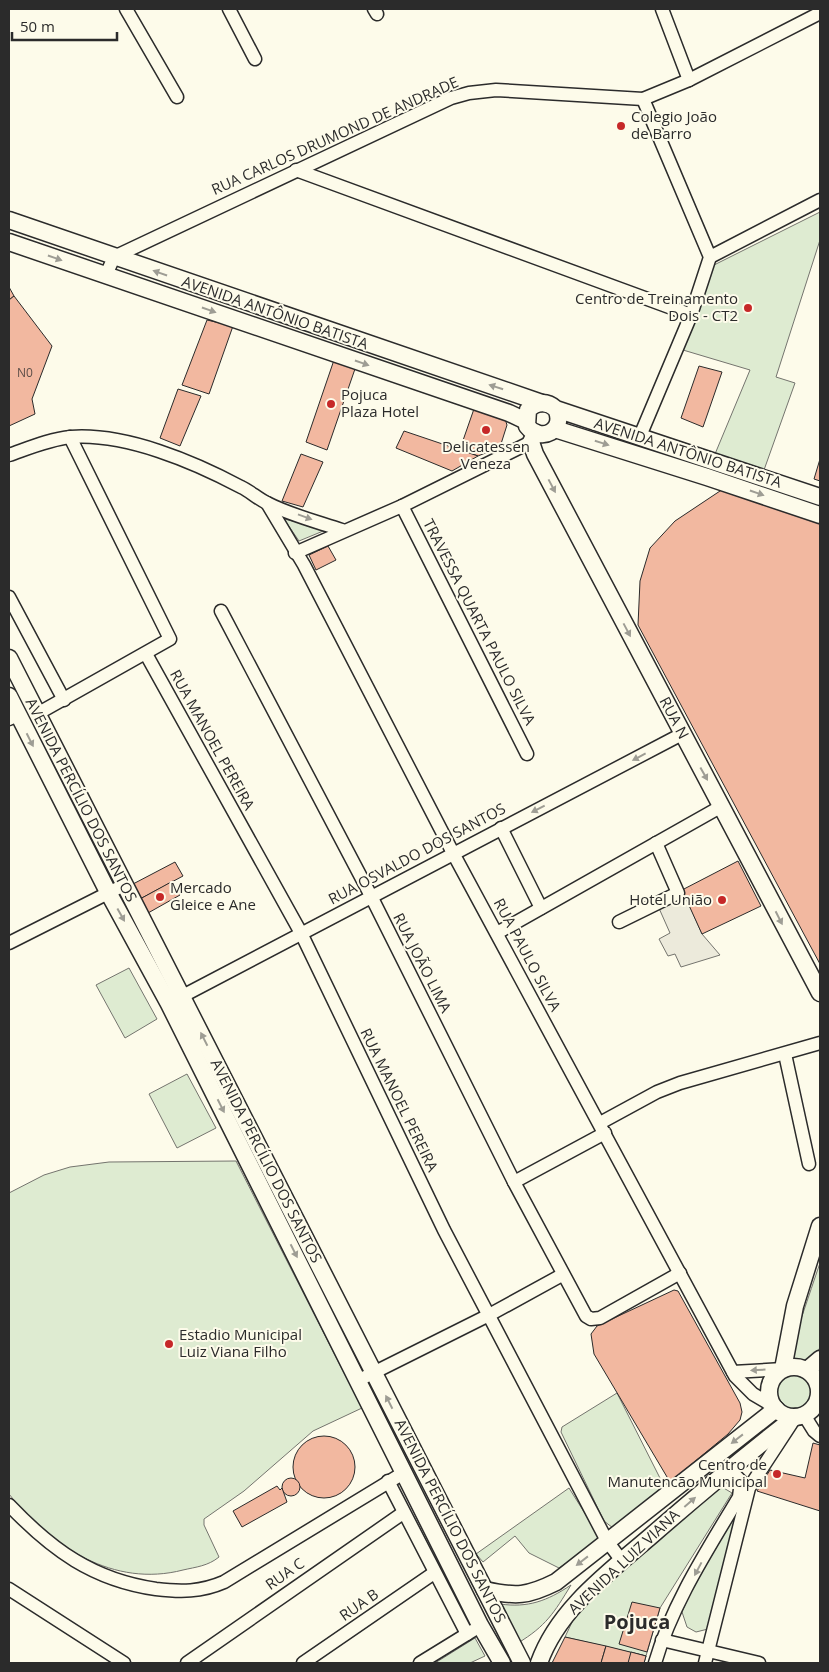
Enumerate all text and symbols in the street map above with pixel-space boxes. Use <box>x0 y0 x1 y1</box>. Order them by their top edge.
scale bar <box>12 10 118 42</box>
text: 50 m <box>20 16 55 36</box>
street label: RUA CARLOS DRUMOND DE ANDRADE <box>208 71 461 199</box>
place label: Colegio João de Barro <box>631 106 717 143</box>
marker: Colegio João de Barro <box>615 120 627 132</box>
one-way arrow <box>48 254 63 262</box>
one-way arrow <box>152 268 167 276</box>
street label: AVENIDA ANTÔNIO BATISTA <box>179 271 372 354</box>
place label: Centro de Treinamento Dois - CT2 <box>575 288 738 325</box>
marker: Centro de Treinamento Dois - CT2 <box>742 302 754 314</box>
one-way arrow <box>201 307 216 315</box>
one-way arrow <box>355 360 370 367</box>
house number: N0 <box>17 364 33 381</box>
one-way arrow <box>488 383 503 391</box>
place label: Pojuca Plaza Hotel <box>341 384 419 421</box>
marker: Pojuca Plaza Hotel <box>325 398 337 410</box>
street label: AVENIDA ANTÔNIO BATISTA <box>592 412 785 492</box>
marker: Delicatessen Veneza <box>480 424 492 436</box>
place label: Delicatessen Veneza <box>442 436 530 473</box>
one-way arrow <box>595 440 610 448</box>
one-way arrow <box>548 479 556 494</box>
one-way arrow <box>749 490 764 497</box>
one-way arrow <box>297 514 312 521</box>
street label: TRAVESSA QUARTA PAULO SILVA <box>419 515 541 728</box>
one-way arrow <box>623 623 631 637</box>
street label: RUA MANOEL PEREIRA <box>166 666 260 814</box>
street label: RUA N <box>656 693 694 742</box>
street label: AVENIDA PERCÍLIO DOS SANTOS <box>22 694 142 905</box>
one-way arrow <box>26 733 34 747</box>
one-way arrow <box>632 753 646 761</box>
one-way arrow <box>700 766 708 781</box>
street label: RUA OSVALDO DOS SANTOS <box>324 798 509 908</box>
one-way arrow <box>531 805 545 813</box>
place label: Mercado Gleice e Ane <box>170 877 256 914</box>
place label: Hotel União <box>629 889 712 909</box>
marker: Mercado Gleice e Ane <box>154 891 166 903</box>
marker: Hotel União <box>716 894 728 906</box>
street label: RUA PAULO SILVA <box>490 895 566 1015</box>
one-way arrow <box>116 909 125 922</box>
street label: RUA JOÃO LIMA <box>389 909 457 1016</box>
one-way arrow <box>775 911 783 925</box>
street label: RUA MANOEL PEREIRA <box>356 1024 444 1175</box>
one-way arrow <box>200 1031 208 1046</box>
street label: AVENIDA PERCÍLIO DOS SANTOS <box>207 1055 327 1266</box>
one-way arrow <box>217 1099 225 1113</box>
one-way arrow <box>290 1244 298 1258</box>
place label: Estadio Municipal Luiz Viana Filho <box>179 1324 302 1361</box>
marker: Estadio Municipal Luiz Viana Filho <box>163 1338 175 1350</box>
one-way arrow <box>749 1367 765 1375</box>
one-way arrow <box>385 1395 393 1409</box>
street label: AVENIDA PERCÍLIO DOS SANTOS <box>391 1415 511 1626</box>
one-way arrow <box>731 1433 744 1444</box>
place label: Centro de Manutencão Municipal <box>607 1454 767 1491</box>
marker: Centro de Manutencão Municipal <box>771 1468 783 1480</box>
one-way arrow <box>684 1496 697 1507</box>
street label: AVENIDA LUIZ VIANA <box>563 1504 684 1618</box>
street label: RUA C <box>261 1553 308 1594</box>
one-way arrow <box>576 1556 589 1567</box>
one-way arrow <box>694 1562 702 1576</box>
street label: RUA B <box>335 1584 382 1625</box>
district label: Pojuca <box>604 1608 670 1635</box>

